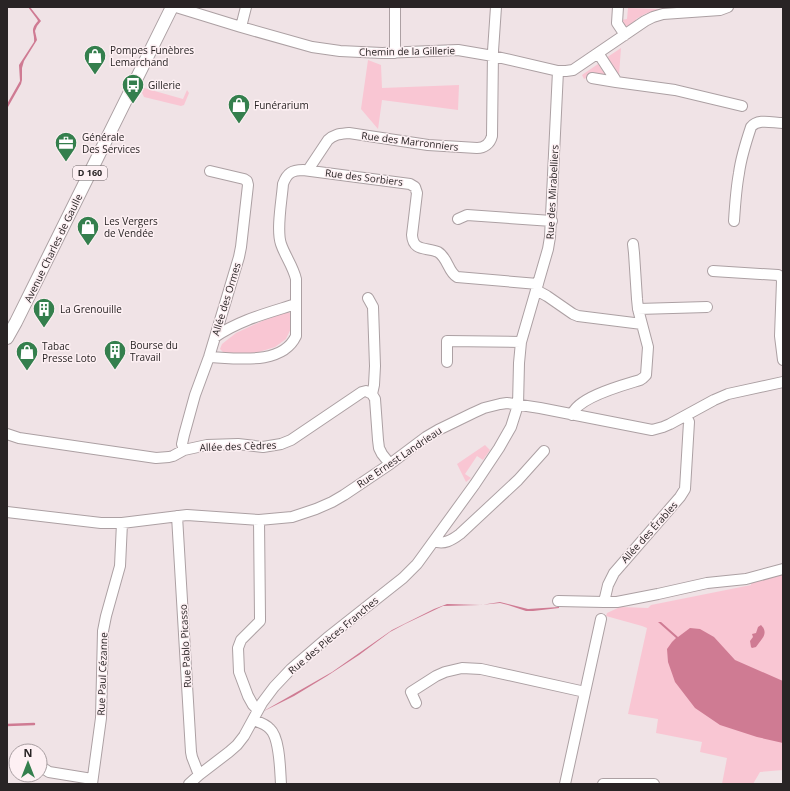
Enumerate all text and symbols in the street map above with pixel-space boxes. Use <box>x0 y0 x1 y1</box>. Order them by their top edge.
shop icon: Pompes Funèbres Lemarchand <box>82 43 108 76</box>
place label: Pompes Funèbres Lemarchand <box>110 43 194 69</box>
street label: Chemin de la Gillerie <box>359 43 456 59</box>
bus stop icon: Gillerie <box>120 72 146 105</box>
place label: Gillerie <box>148 78 181 92</box>
shop icon: Funérarium <box>226 92 252 125</box>
place label: Funérarium <box>254 98 309 112</box>
street label: Rue des Marronniers <box>361 128 460 154</box>
office icon: Générale Des Services <box>53 130 79 163</box>
place label: Générale Des Services <box>82 130 140 156</box>
street label: Rue des Mirabelliers <box>543 144 561 240</box>
street label: Rue des Sorbiers <box>324 165 404 189</box>
road number: D 160 <box>73 166 107 180</box>
street label: Avenue Charles de Gaulle <box>21 191 86 305</box>
shop icon: Les Vergers de Vendée <box>75 214 101 247</box>
place label: Les Vergers de Vendée <box>104 214 158 240</box>
street label: Allée des Ormes <box>208 260 244 337</box>
building icon: La Grenouille <box>31 296 57 329</box>
place label: La Grenouille <box>60 302 122 316</box>
building icon: Bourse du Travail <box>102 338 128 371</box>
place label: Bourse du Travail <box>130 338 178 364</box>
shop icon: Tabac Presse Loto <box>14 339 40 372</box>
place label: Tabac Presse Loto <box>42 339 96 365</box>
street label: Rue Ernest Landrieau <box>354 423 444 491</box>
street label: Allée des Cèdres <box>199 438 277 454</box>
street label: Allée des Érables <box>618 498 681 566</box>
street label: Rue des Pièces Franches <box>285 593 381 677</box>
street label: Rue Pablo Picasso <box>176 604 194 688</box>
street label: Rue Paul Cézanne <box>94 632 110 716</box>
north arrow <box>8 743 48 783</box>
text: N <box>24 745 32 760</box>

